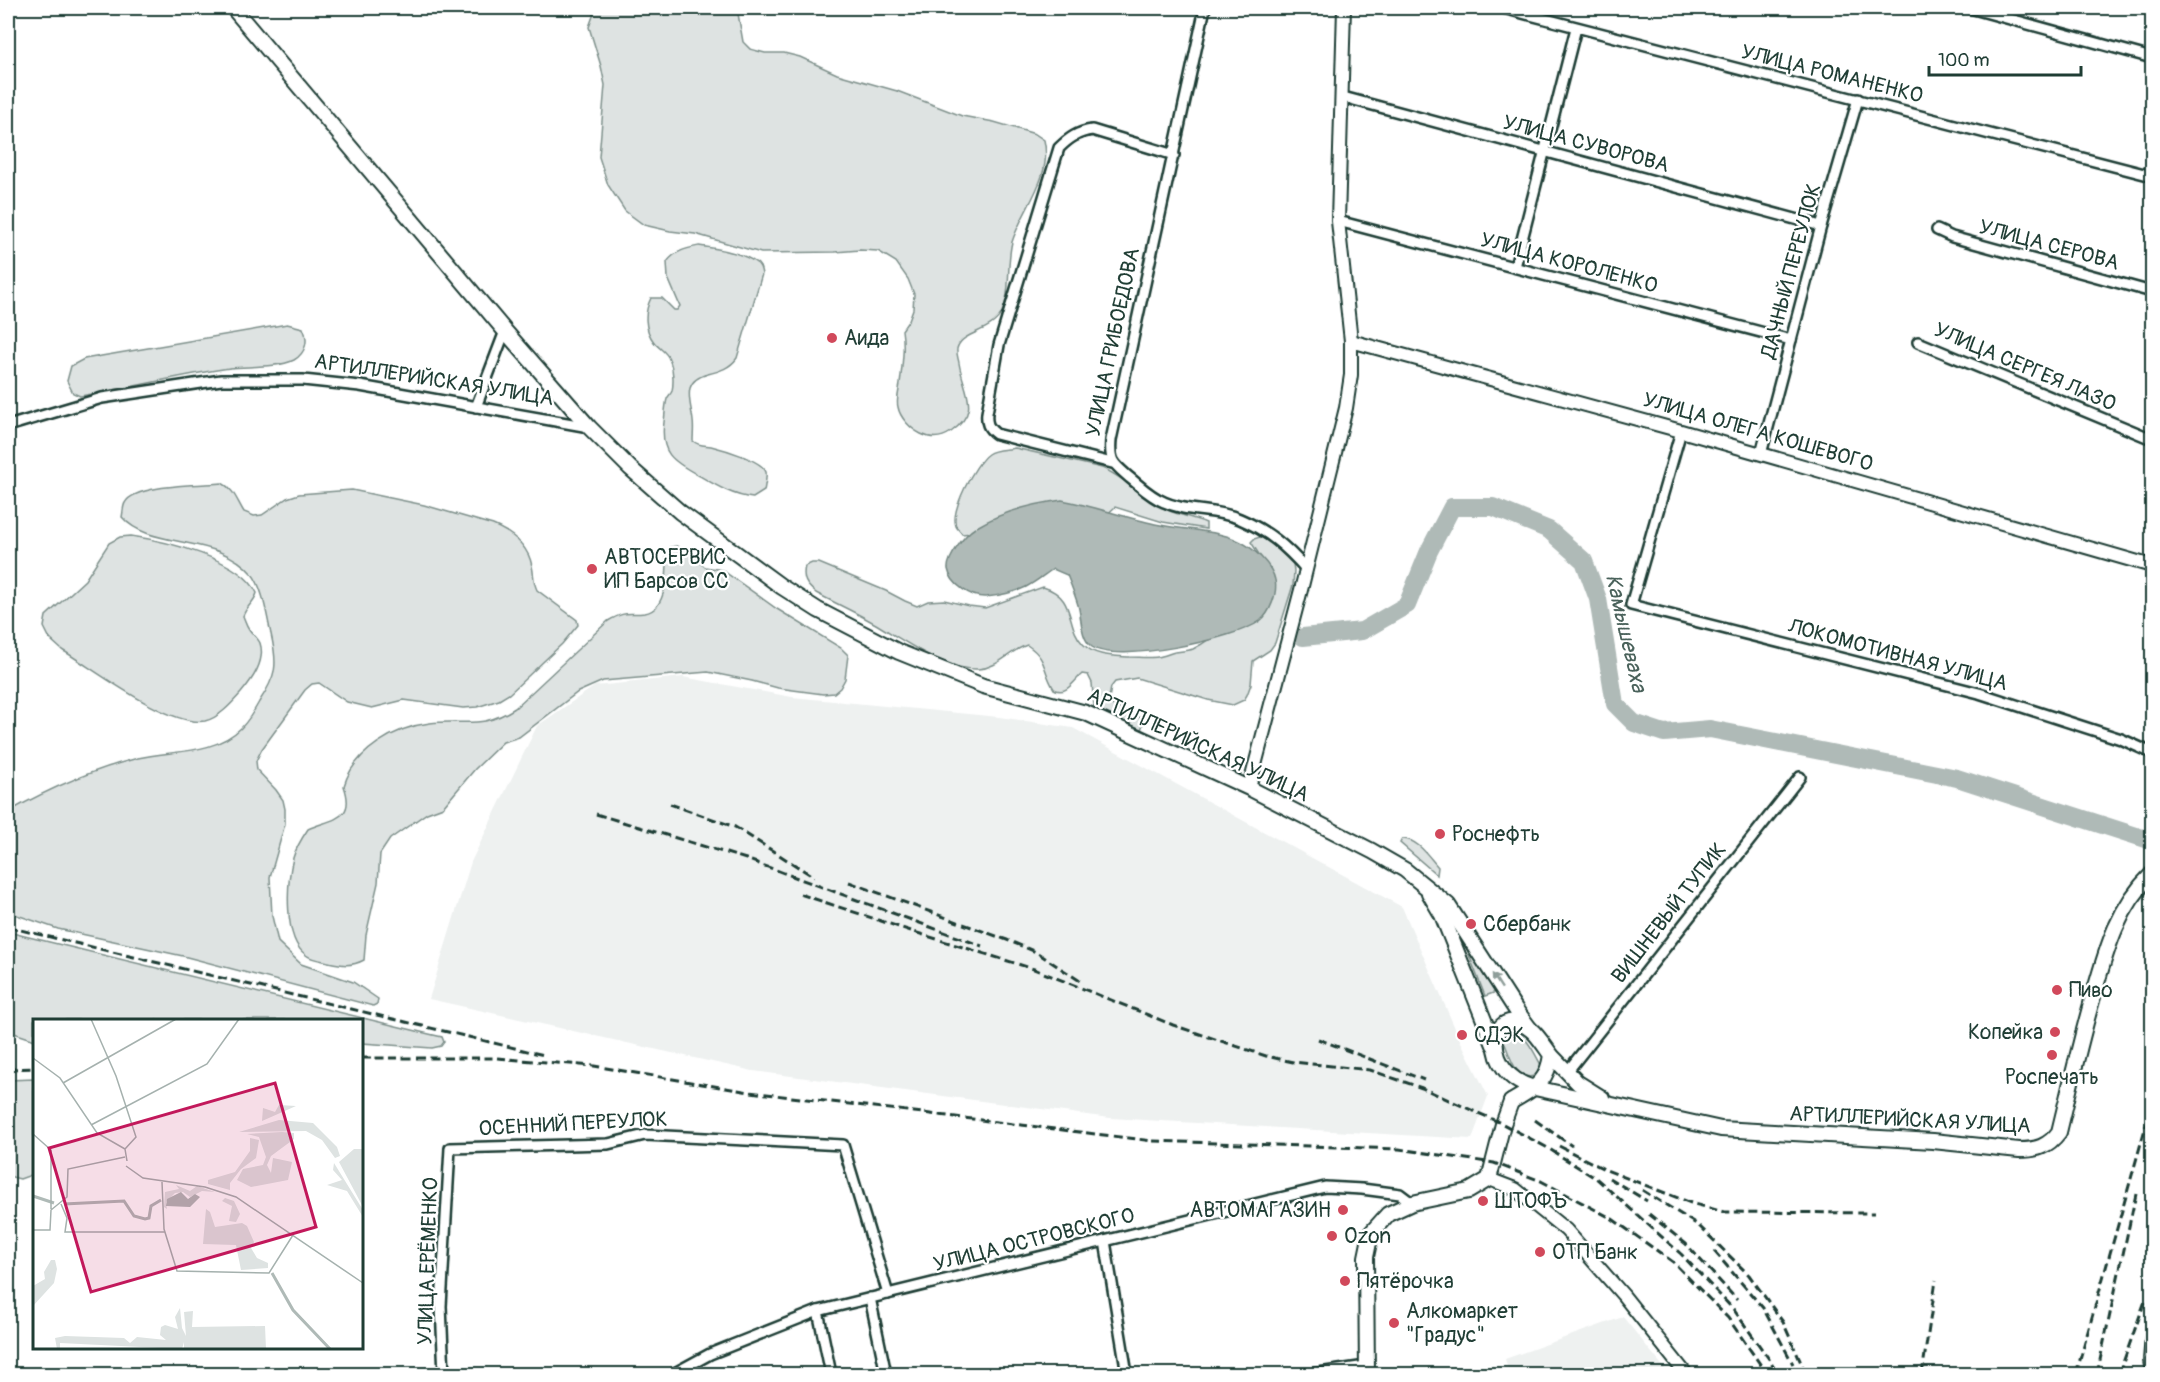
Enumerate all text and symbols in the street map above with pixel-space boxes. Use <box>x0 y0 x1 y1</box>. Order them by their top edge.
street label: УЛИЦА РОМАНЕНКО <box>1738 38 1926 110</box>
scale bar <box>1929 39 2080 77</box>
text: 100 m <box>1938 49 1990 72</box>
street label: УЛИЦА СУВОРОВА <box>1500 109 1672 179</box>
street label: ДАЧНЫЙ ПЕРЕУЛОК <box>1754 181 1827 362</box>
street label: УЛИЦА СЕРОВА <box>1976 213 2122 277</box>
street label: УЛИЦА КОРОЛЕНКО <box>1477 226 1661 300</box>
street label: УЛИЦА ГРИБОЕДОВА <box>1080 245 1146 439</box>
street label: УЛИЦА СЕРГЕЯ ЛАЗО <box>1930 316 2120 418</box>
place label: Аида <box>844 325 889 352</box>
marker: Аида <box>825 331 839 345</box>
street label: АРТИЛЛЕРИЙСКАЯ УЛИЦА <box>312 348 556 412</box>
street label: УЛИЦА ОЛЕГА КОШЕВОГО <box>1640 386 1876 478</box>
place label: АВТОСЕРВИС ИП Барсов СС <box>604 544 729 595</box>
marker: АВТОСЕРВИС ИП Барсов СС <box>585 562 599 576</box>
water label: Камышеваха <box>1599 571 1654 696</box>
street label: ЛОКОМОТИВНАЯ УЛИЦА <box>1784 612 2011 697</box>
street label: АРТИЛЛЕРИЙСКАЯ УЛИЦА <box>1083 682 1313 808</box>
place label: Роснефть <box>1452 821 1540 848</box>
marker: Роснефть <box>1433 827 1447 841</box>
street label: ВИШНЕВЫЙ ТУПИК <box>1606 837 1732 989</box>
place label: Сбербанк <box>1483 911 1572 938</box>
marker: Сбербанк <box>1464 917 1478 931</box>
one-way arrow <box>1492 973 1503 989</box>
place label: Пиво <box>2069 977 2113 1004</box>
marker: Пиво <box>2050 983 2064 997</box>
inset map <box>33 1019 363 1349</box>
place label: Копейка <box>1968 1019 2043 1046</box>
place label: СДЭК <box>1474 1022 1524 1049</box>
marker: Копейка <box>2048 1025 2062 1039</box>
marker: СДЭК <box>1455 1028 1469 1042</box>
marker: Роспечать <box>2045 1048 2059 1062</box>
place label: Роспечать <box>2005 1064 2099 1091</box>
street label: АРТИЛЛЕРИЙСКАЯ УЛИЦА <box>1789 1100 2031 1140</box>
street label: ОСЕННИЙ ПЕРЕУЛОК <box>478 1106 668 1142</box>
street label: УЛИЦА ЕРЁМЕНКО <box>412 1177 444 1345</box>
place label: ШТОФЪ <box>1495 1188 1567 1215</box>
marker: ШТОФЪ <box>1476 1194 1490 1208</box>
place label: АВТОМАГАЗИН <box>1190 1197 1331 1224</box>
street label: УЛИЦА ОСТРОВСКОГО <box>931 1202 1137 1278</box>
marker: АВТОМАГАЗИН <box>1336 1203 1350 1217</box>
place label: Ozon <box>1344 1223 1391 1250</box>
marker: Ozon <box>1325 1229 1339 1243</box>
place label: ОТП Банк <box>1552 1239 1638 1266</box>
marker: ОТП Банк <box>1533 1245 1547 1259</box>
place label: Пятёрочка <box>1357 1268 1454 1295</box>
marker: Пятёрочка <box>1338 1274 1352 1288</box>
place label: Алкомаркет "Градус" <box>1406 1298 1518 1349</box>
marker: Алкомаркет "Градус" <box>1387 1316 1401 1330</box>

